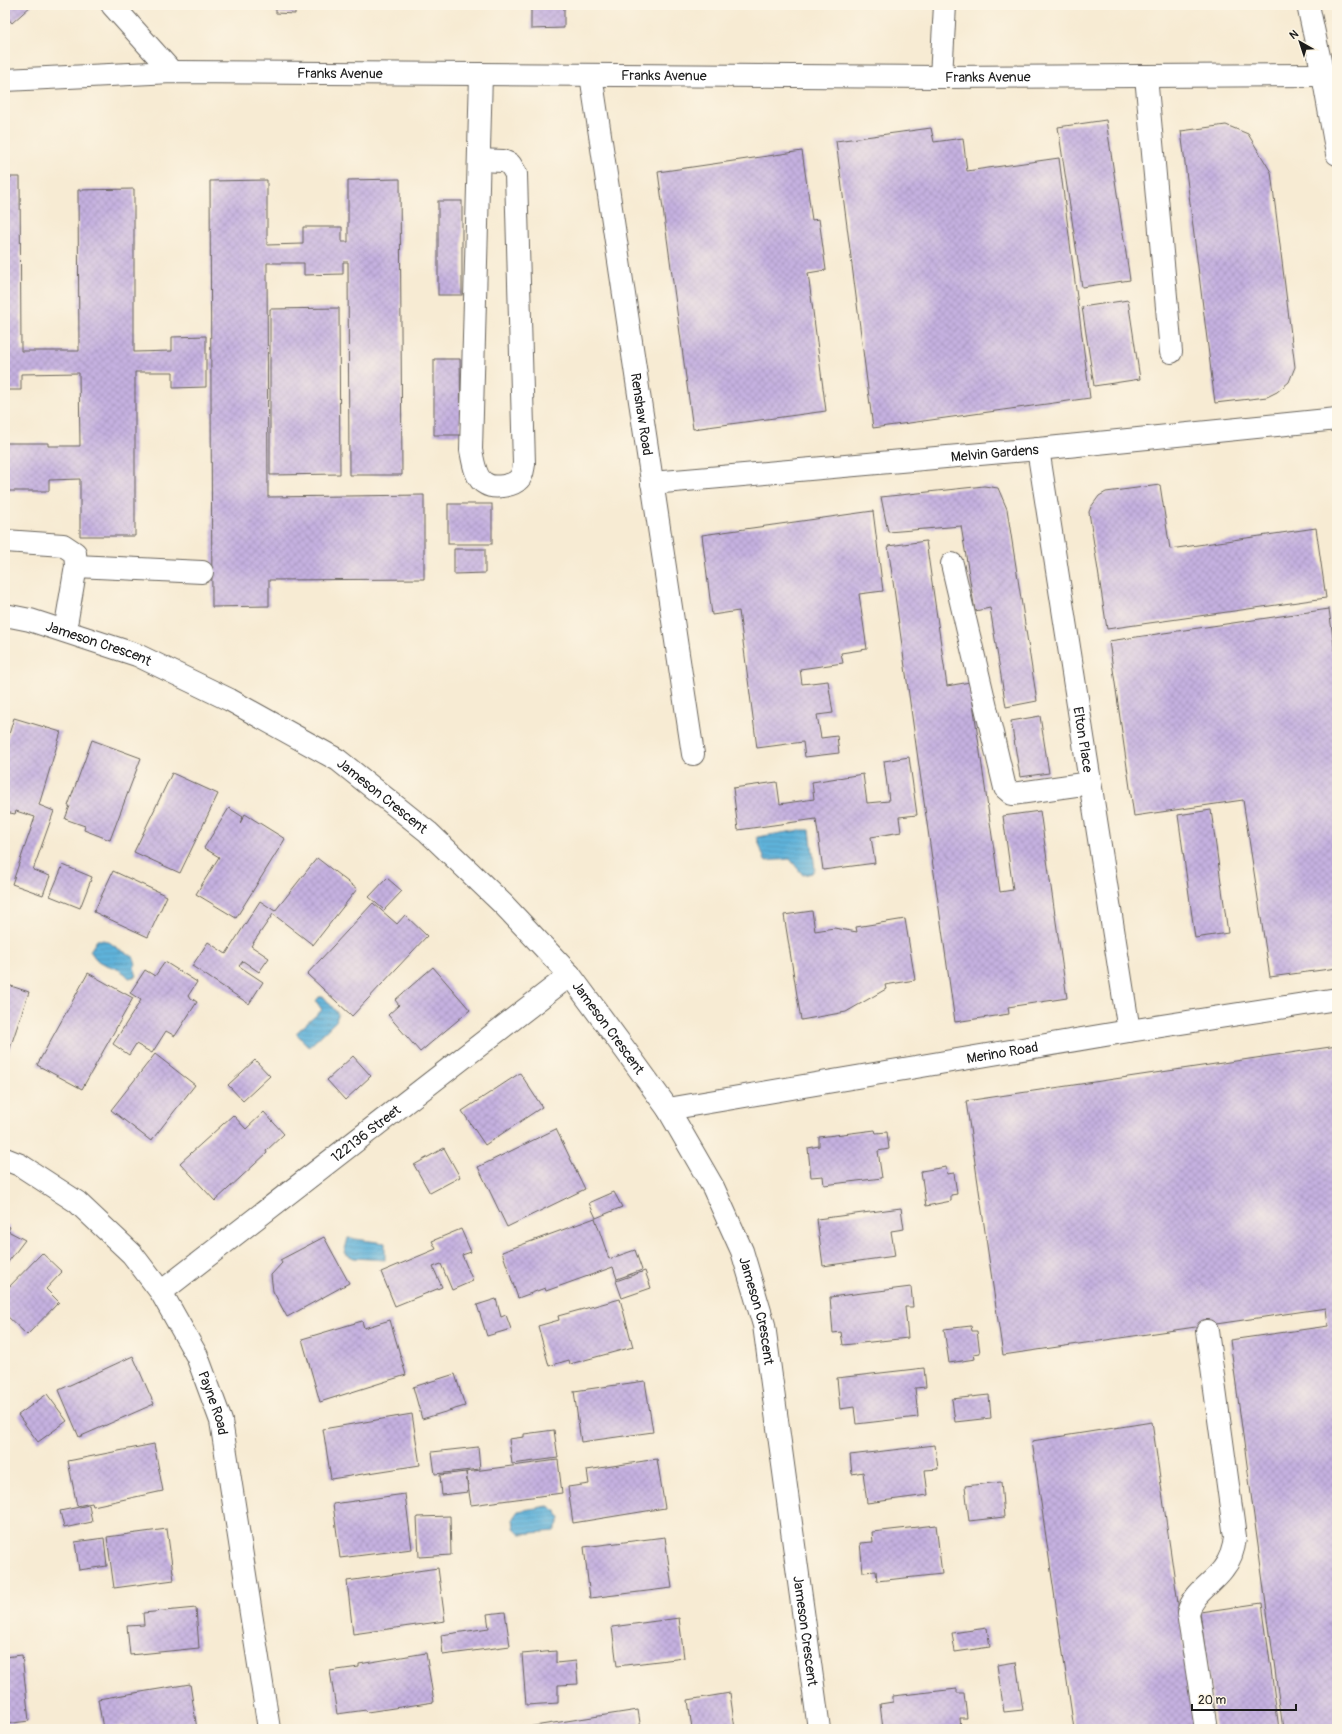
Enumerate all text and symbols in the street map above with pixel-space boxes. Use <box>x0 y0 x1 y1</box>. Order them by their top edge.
north arrow <box>1280 22 1320 62</box>
text: N <box>1287 27 1301 42</box>
street label: Franks Avenue <box>297 64 383 82</box>
street label: Franks Avenue <box>621 66 707 84</box>
street label: Franks Avenue <box>945 68 1031 85</box>
street label: Renshaw Road <box>627 372 657 457</box>
street label: Melvin Gardens <box>950 440 1040 465</box>
street label: Jameson Crescent <box>44 617 155 670</box>
street label: Elton Place <box>1070 705 1097 774</box>
street label: Jameson Crescent <box>334 754 431 837</box>
street label: Jameson Crescent <box>569 978 649 1078</box>
street label: Merino Road <box>965 1038 1039 1067</box>
street label: 122136 Street <box>327 1101 404 1166</box>
street label: Jameson Crescent <box>736 1255 778 1366</box>
street label: Payne Road <box>195 1369 232 1436</box>
street label: Jameson Crescent <box>790 1575 822 1687</box>
scale bar <box>1192 1686 1296 1712</box>
text: 20 m <box>1198 1693 1227 1708</box>

